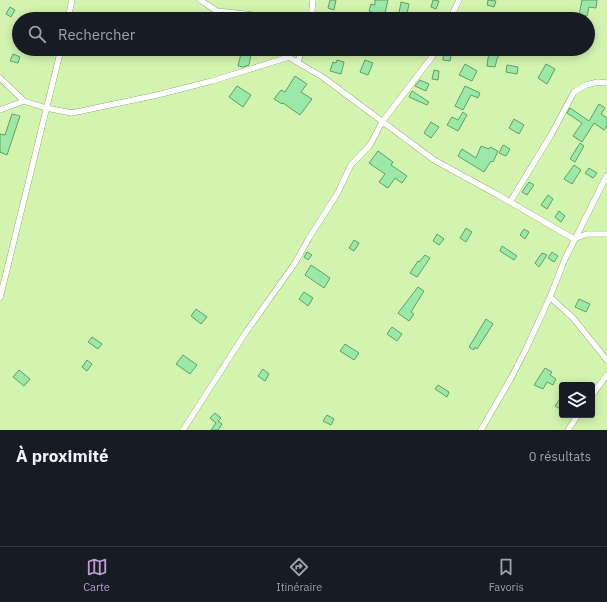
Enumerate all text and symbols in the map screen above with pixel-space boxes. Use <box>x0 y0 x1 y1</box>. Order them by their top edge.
search box <box>12 12 595 56</box>
icon: search <box>26 23 48 45</box>
text: Rechercher <box>58 25 135 44</box>
map controls <box>559 382 595 418</box>
button: layers <box>559 382 595 418</box>
text: À proximité <box>16 445 109 467</box>
text: 0 résultats <box>529 448 591 465</box>
tab: Carte <box>83 556 110 594</box>
tab: Itinéraire <box>276 556 322 594</box>
tab: Favoris <box>489 556 524 594</box>

